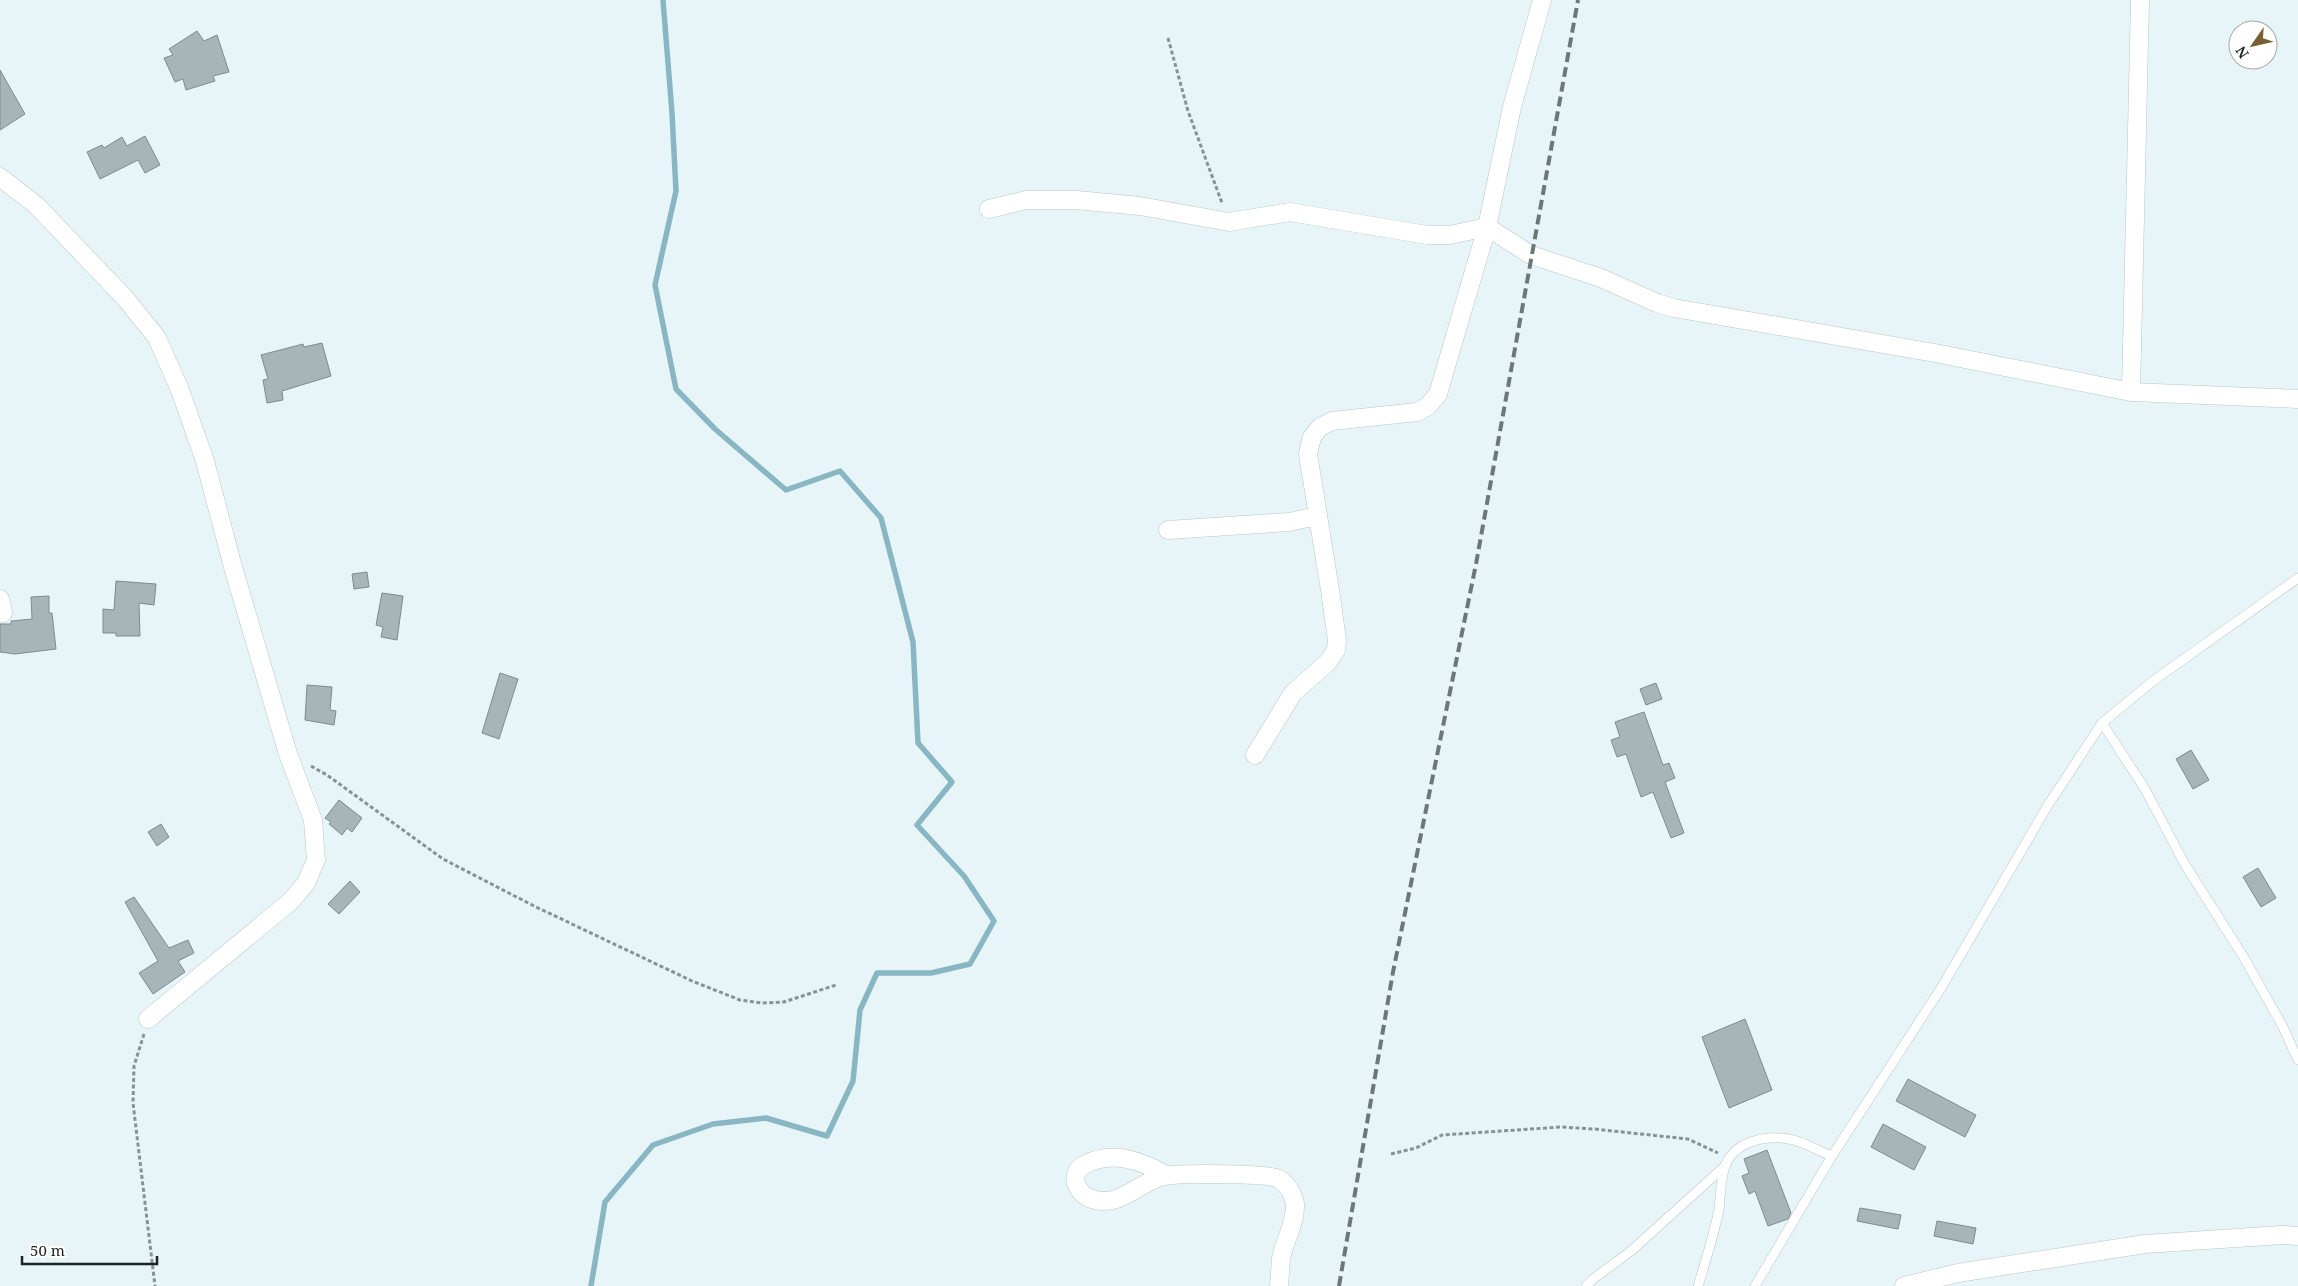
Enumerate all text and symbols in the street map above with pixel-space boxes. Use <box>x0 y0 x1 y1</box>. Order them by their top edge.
north arrow <box>2228 20 2278 70</box>
text: N <box>2231 43 2253 62</box>
scale bar <box>22 1234 158 1266</box>
text: 50 m <box>30 1240 65 1260</box>

